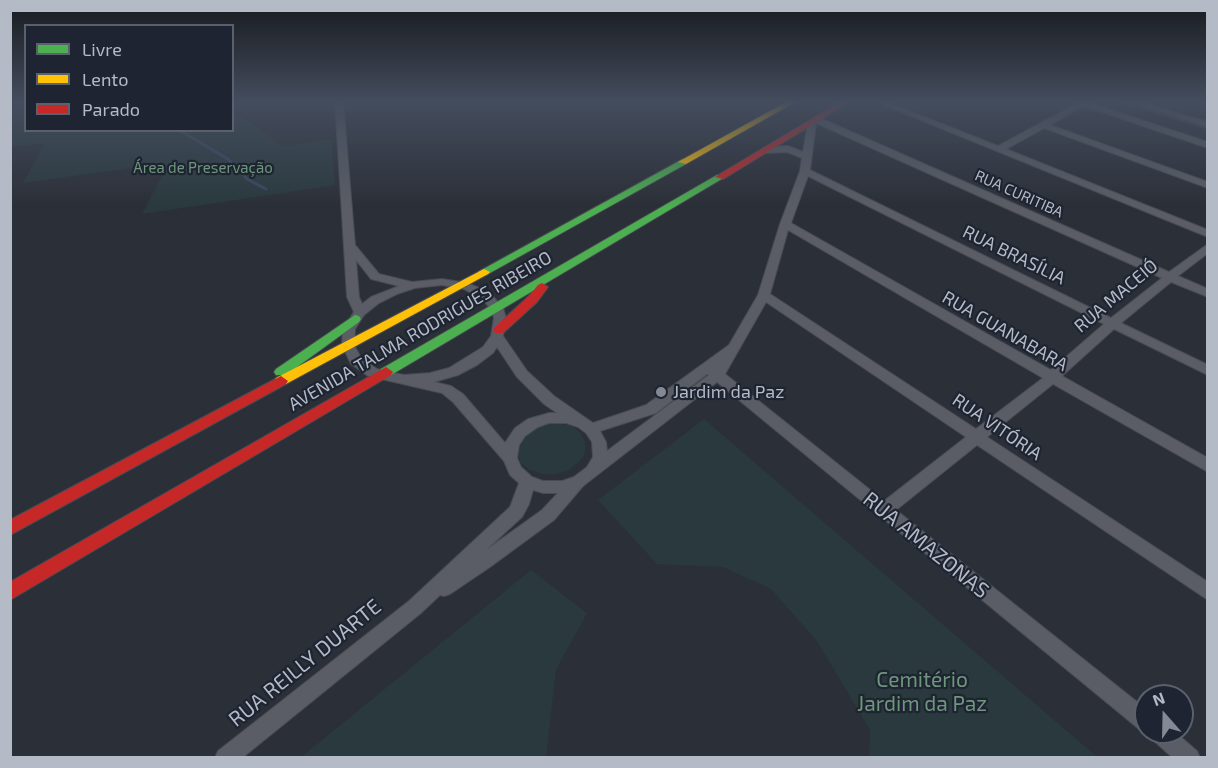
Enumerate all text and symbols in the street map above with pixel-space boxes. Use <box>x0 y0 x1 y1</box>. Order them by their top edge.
legend <box>24 24 234 132</box>
text: Livre <box>82 38 122 60</box>
text: Lento <box>82 68 128 90</box>
text: Parado <box>82 98 140 120</box>
park label: Área de Preservação <box>133 159 273 177</box>
street label: RUA CURITIBA <box>972 166 1066 222</box>
street label: RUA BRASÍLIA <box>959 221 1069 289</box>
street label: AVENIDA TALMA RODRIGUES RIBEIRO <box>285 247 555 415</box>
street label: RUA MACEIÓ <box>1070 255 1162 337</box>
street label: RUA GUANABARA <box>938 286 1072 376</box>
place label: Jardim da Paz <box>673 381 784 403</box>
marker: Jardim da Paz <box>654 385 668 399</box>
street label: RUA VITÓRIA <box>948 389 1046 465</box>
street label: RUA AMAZONAS <box>858 487 994 603</box>
street label: RUA REILLY DUARTE <box>224 594 386 732</box>
park label: Cemitério Jardim da Paz <box>857 667 987 717</box>
north arrow <box>1134 684 1194 744</box>
text: N <box>1150 688 1167 709</box>

